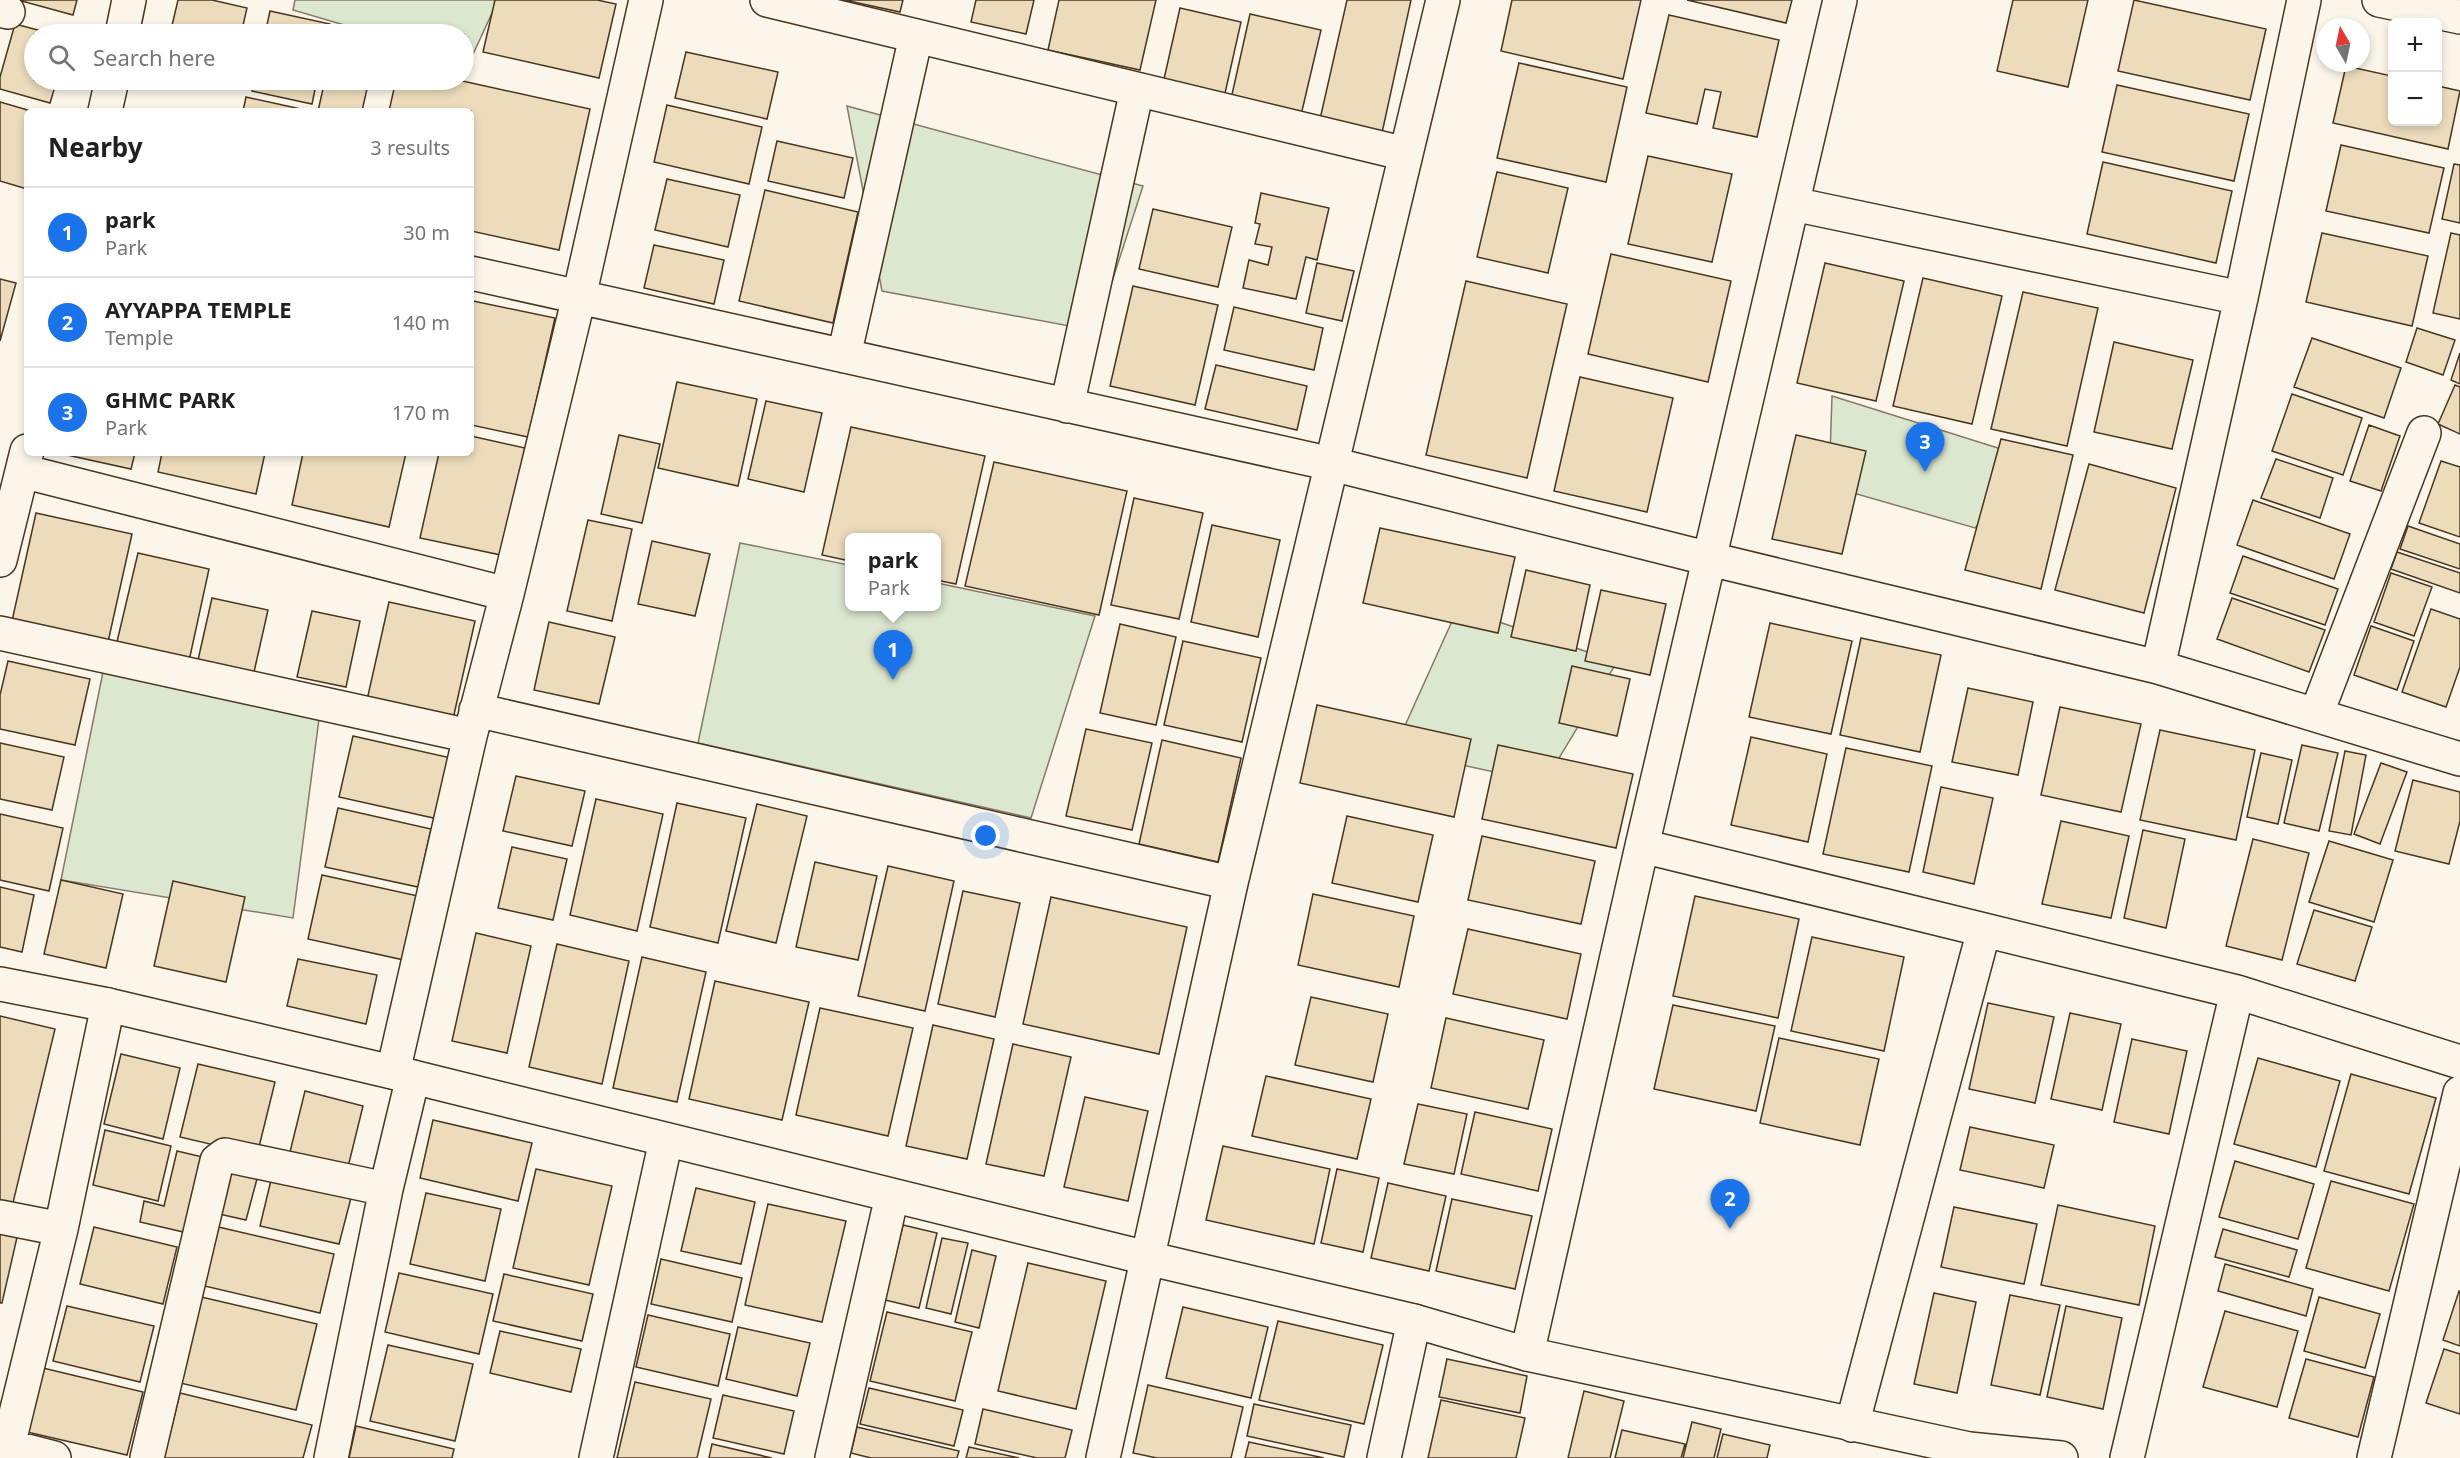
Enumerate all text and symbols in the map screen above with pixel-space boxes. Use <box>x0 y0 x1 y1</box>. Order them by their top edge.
north arrow <box>2316 18 2370 72</box>
map controls <box>2388 18 2442 126</box>
button: + <box>2388 18 2442 72</box>
search box <box>24 24 474 90</box>
icon: search <box>45 41 78 74</box>
text: Search here <box>93 42 215 72</box>
button: − <box>2388 72 2442 126</box>
text: Nearby <box>48 129 143 165</box>
text: 3 results <box>370 134 450 161</box>
text: park <box>105 204 156 234</box>
text: 1 <box>62 219 73 246</box>
text: 30 m <box>403 219 450 246</box>
text: Park <box>105 234 147 261</box>
text: AYYAPPA TEMPLE <box>105 294 292 324</box>
text: 2 <box>62 309 73 336</box>
text: 140 m <box>392 309 450 336</box>
text: Temple <box>105 324 173 351</box>
text: GHMC PARK <box>105 384 235 414</box>
text: 3 <box>62 399 73 426</box>
text: 170 m <box>392 399 450 426</box>
text: Park <box>105 414 147 441</box>
pin: 3 <box>1906 422 1944 472</box>
popup <box>845 533 941 611</box>
text: park <box>868 544 918 574</box>
text: Park <box>868 574 910 601</box>
pin: 1 <box>874 630 912 680</box>
your location <box>971 821 1000 850</box>
pin: 2 <box>1710 1180 1750 1229</box>

